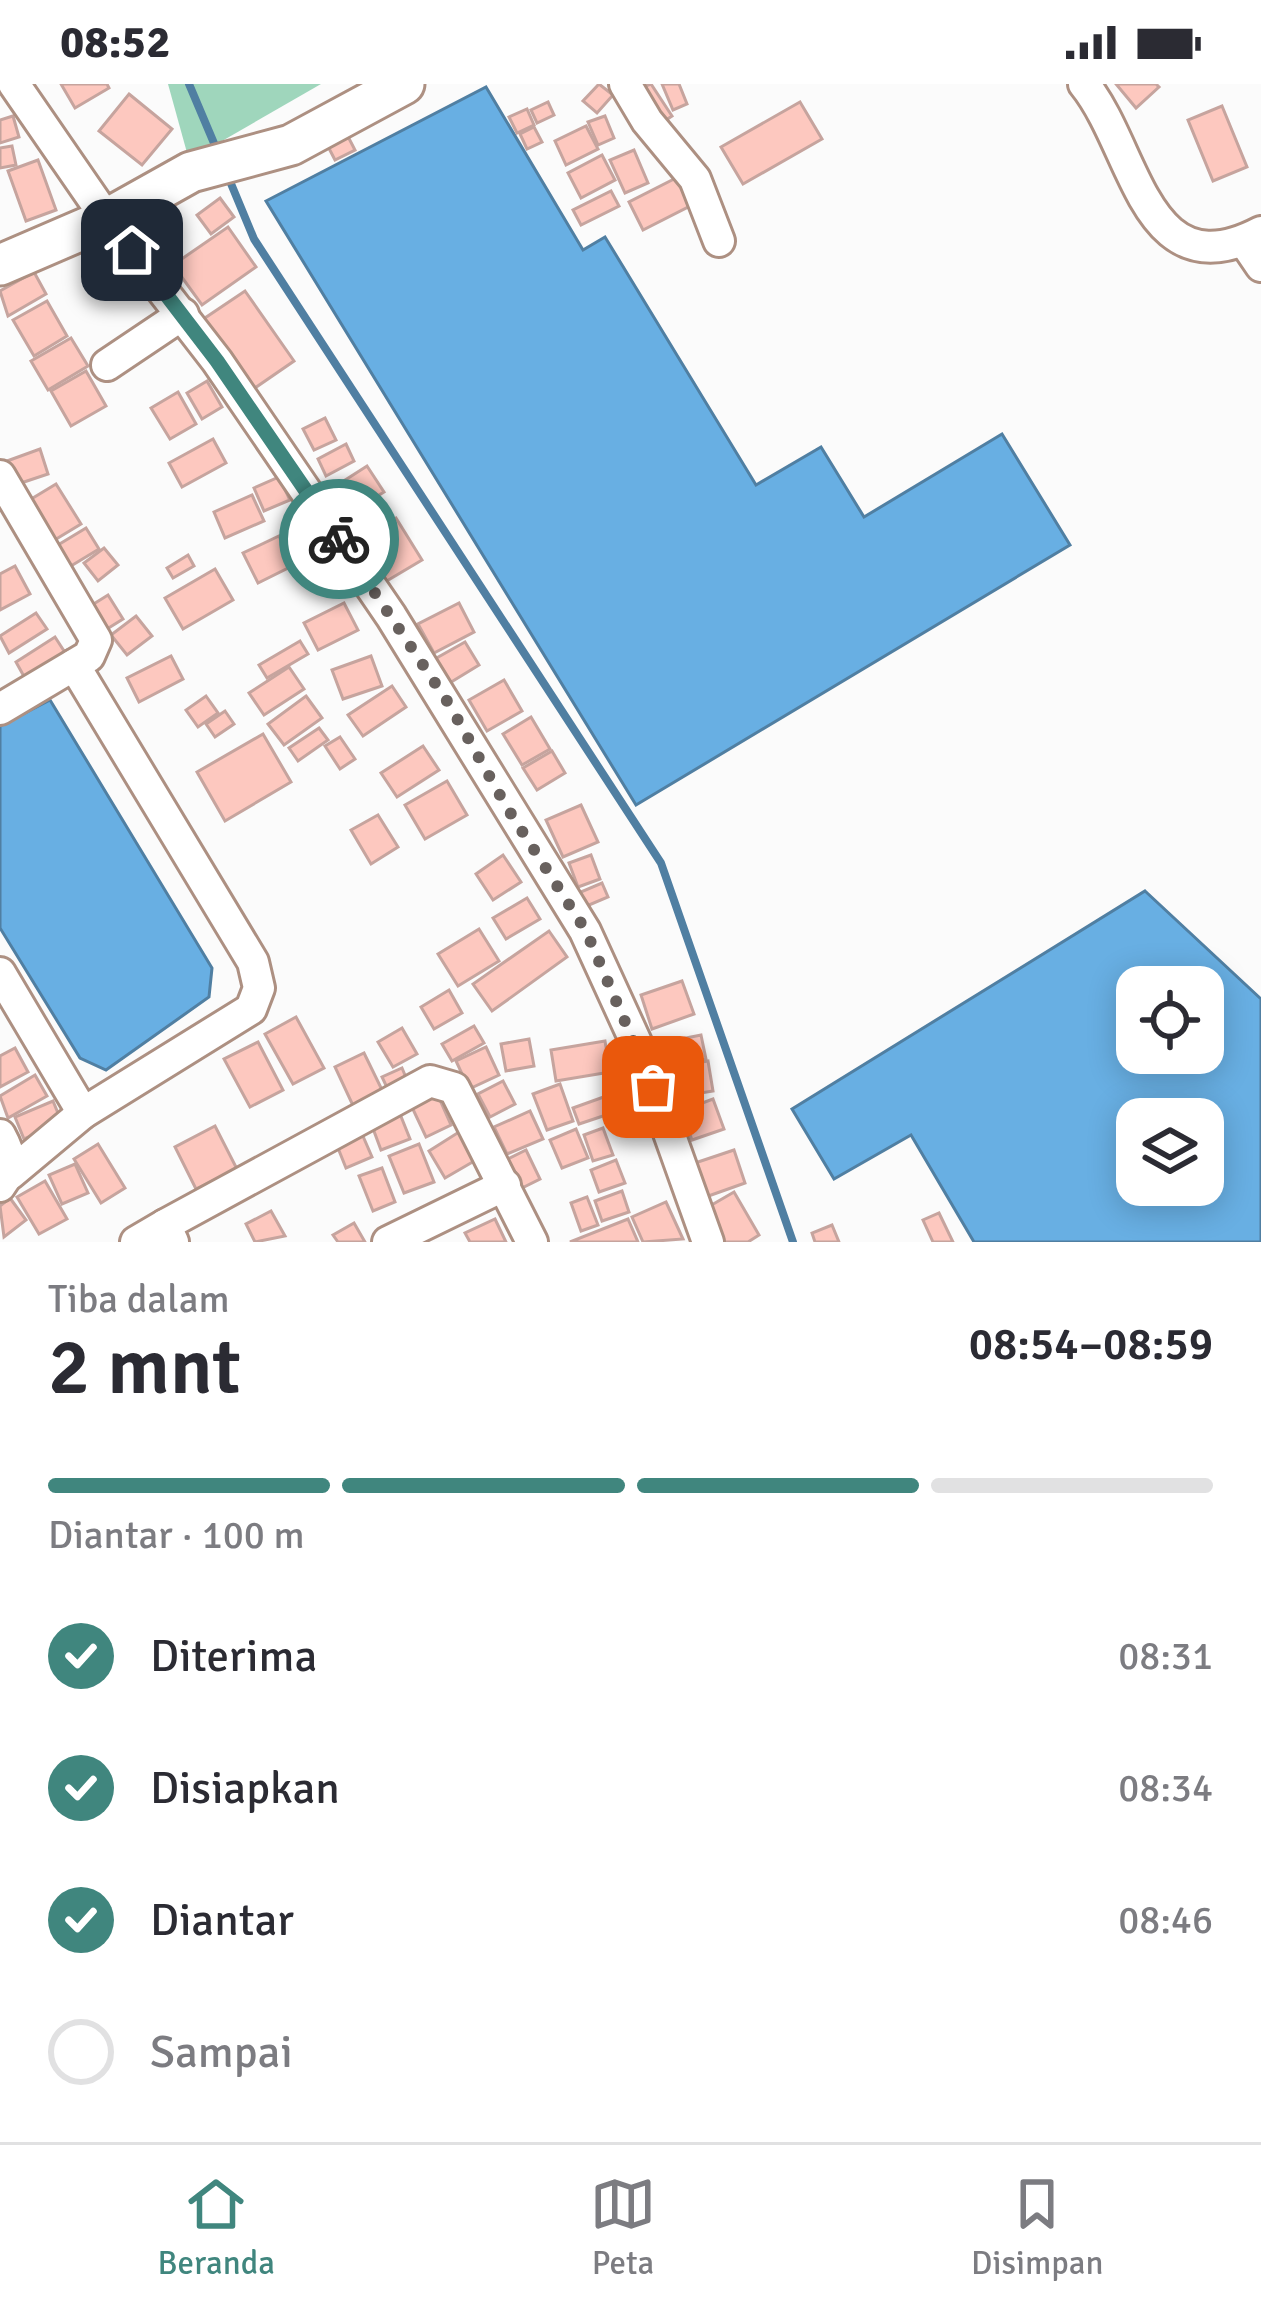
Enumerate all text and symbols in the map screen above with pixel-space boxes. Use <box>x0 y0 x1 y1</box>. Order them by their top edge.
text: 08:52 <box>60 15 170 70</box>
pin <box>81 199 183 301</box>
icon: home <box>99 217 165 283</box>
courier <box>279 479 399 599</box>
icon: bike <box>306 506 372 572</box>
map controls <box>1116 966 1224 1206</box>
button: locate <box>1116 966 1224 1074</box>
pin <box>602 1036 704 1138</box>
icon: bag <box>620 1054 686 1120</box>
button: layers <box>1116 1098 1224 1206</box>
text: Tiba dalam <box>48 1275 230 1323</box>
text: 08:54–08:59 <box>969 1317 1213 1372</box>
text: 2 mnt <box>48 1320 241 1416</box>
text: Diantar · 100 m <box>48 1511 305 1559</box>
icon: check <box>48 1623 114 1689</box>
text: Diterima <box>150 1629 317 1684</box>
text: 08:31 <box>1118 1632 1213 1680</box>
icon: check <box>48 1755 114 1821</box>
text: Disiapkan <box>150 1761 340 1816</box>
text: 08:34 <box>1118 1764 1213 1812</box>
icon: check <box>48 1887 114 1953</box>
text: Diantar <box>150 1893 294 1948</box>
text: 08:46 <box>1118 1896 1213 1944</box>
text: Sampai <box>150 2025 293 2080</box>
tab: Beranda <box>158 2171 275 2284</box>
tab: Peta <box>590 2171 656 2284</box>
tab: Disimpan <box>971 2171 1103 2284</box>

